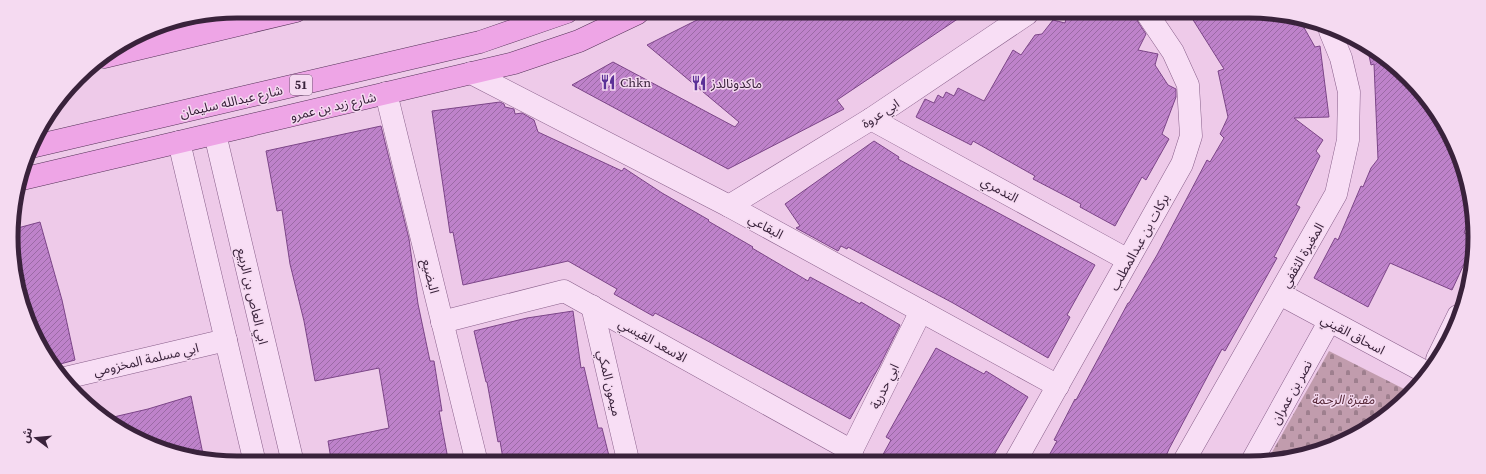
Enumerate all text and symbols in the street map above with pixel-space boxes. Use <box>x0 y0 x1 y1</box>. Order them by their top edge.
restaurant icon: Chkn <box>599 73 617 91</box>
place label: Chkn <box>620 74 651 91</box>
restaurant icon: ماكدونالدز <box>690 74 708 92</box>
road number: 51 <box>290 75 312 95</box>
place label: ماكدونالدز <box>710 75 762 92</box>
street label: شارع عبدالله سليمان <box>178 81 285 124</box>
street label: شارع زيد بن عمرو <box>289 88 378 127</box>
street label: ابي عروة <box>858 95 904 134</box>
street label: التدمري <box>977 172 1021 208</box>
street label: بركات بن عبدالمطلب <box>1106 191 1173 294</box>
street label: البقاعي <box>744 210 786 245</box>
street label: المغيرة الثقفي <box>1277 220 1330 292</box>
street label: ابي العاص بن الربيع <box>231 246 272 347</box>
street label: البضيع <box>416 257 443 296</box>
street label: اسحاق القيني <box>1317 310 1388 360</box>
street label: الاسعد القيسي <box>614 315 690 368</box>
street label: ابي مسلمة المخزومي <box>92 339 201 382</box>
street label: ميمون المكي <box>592 348 625 418</box>
street label: نصر بن عمران <box>1267 357 1316 427</box>
street label: ابي حدرية <box>866 361 905 413</box>
park label: مقبرة الرحمة <box>1311 391 1375 408</box>
north arrow <box>16 418 56 458</box>
text: ش <box>18 426 36 445</box>

